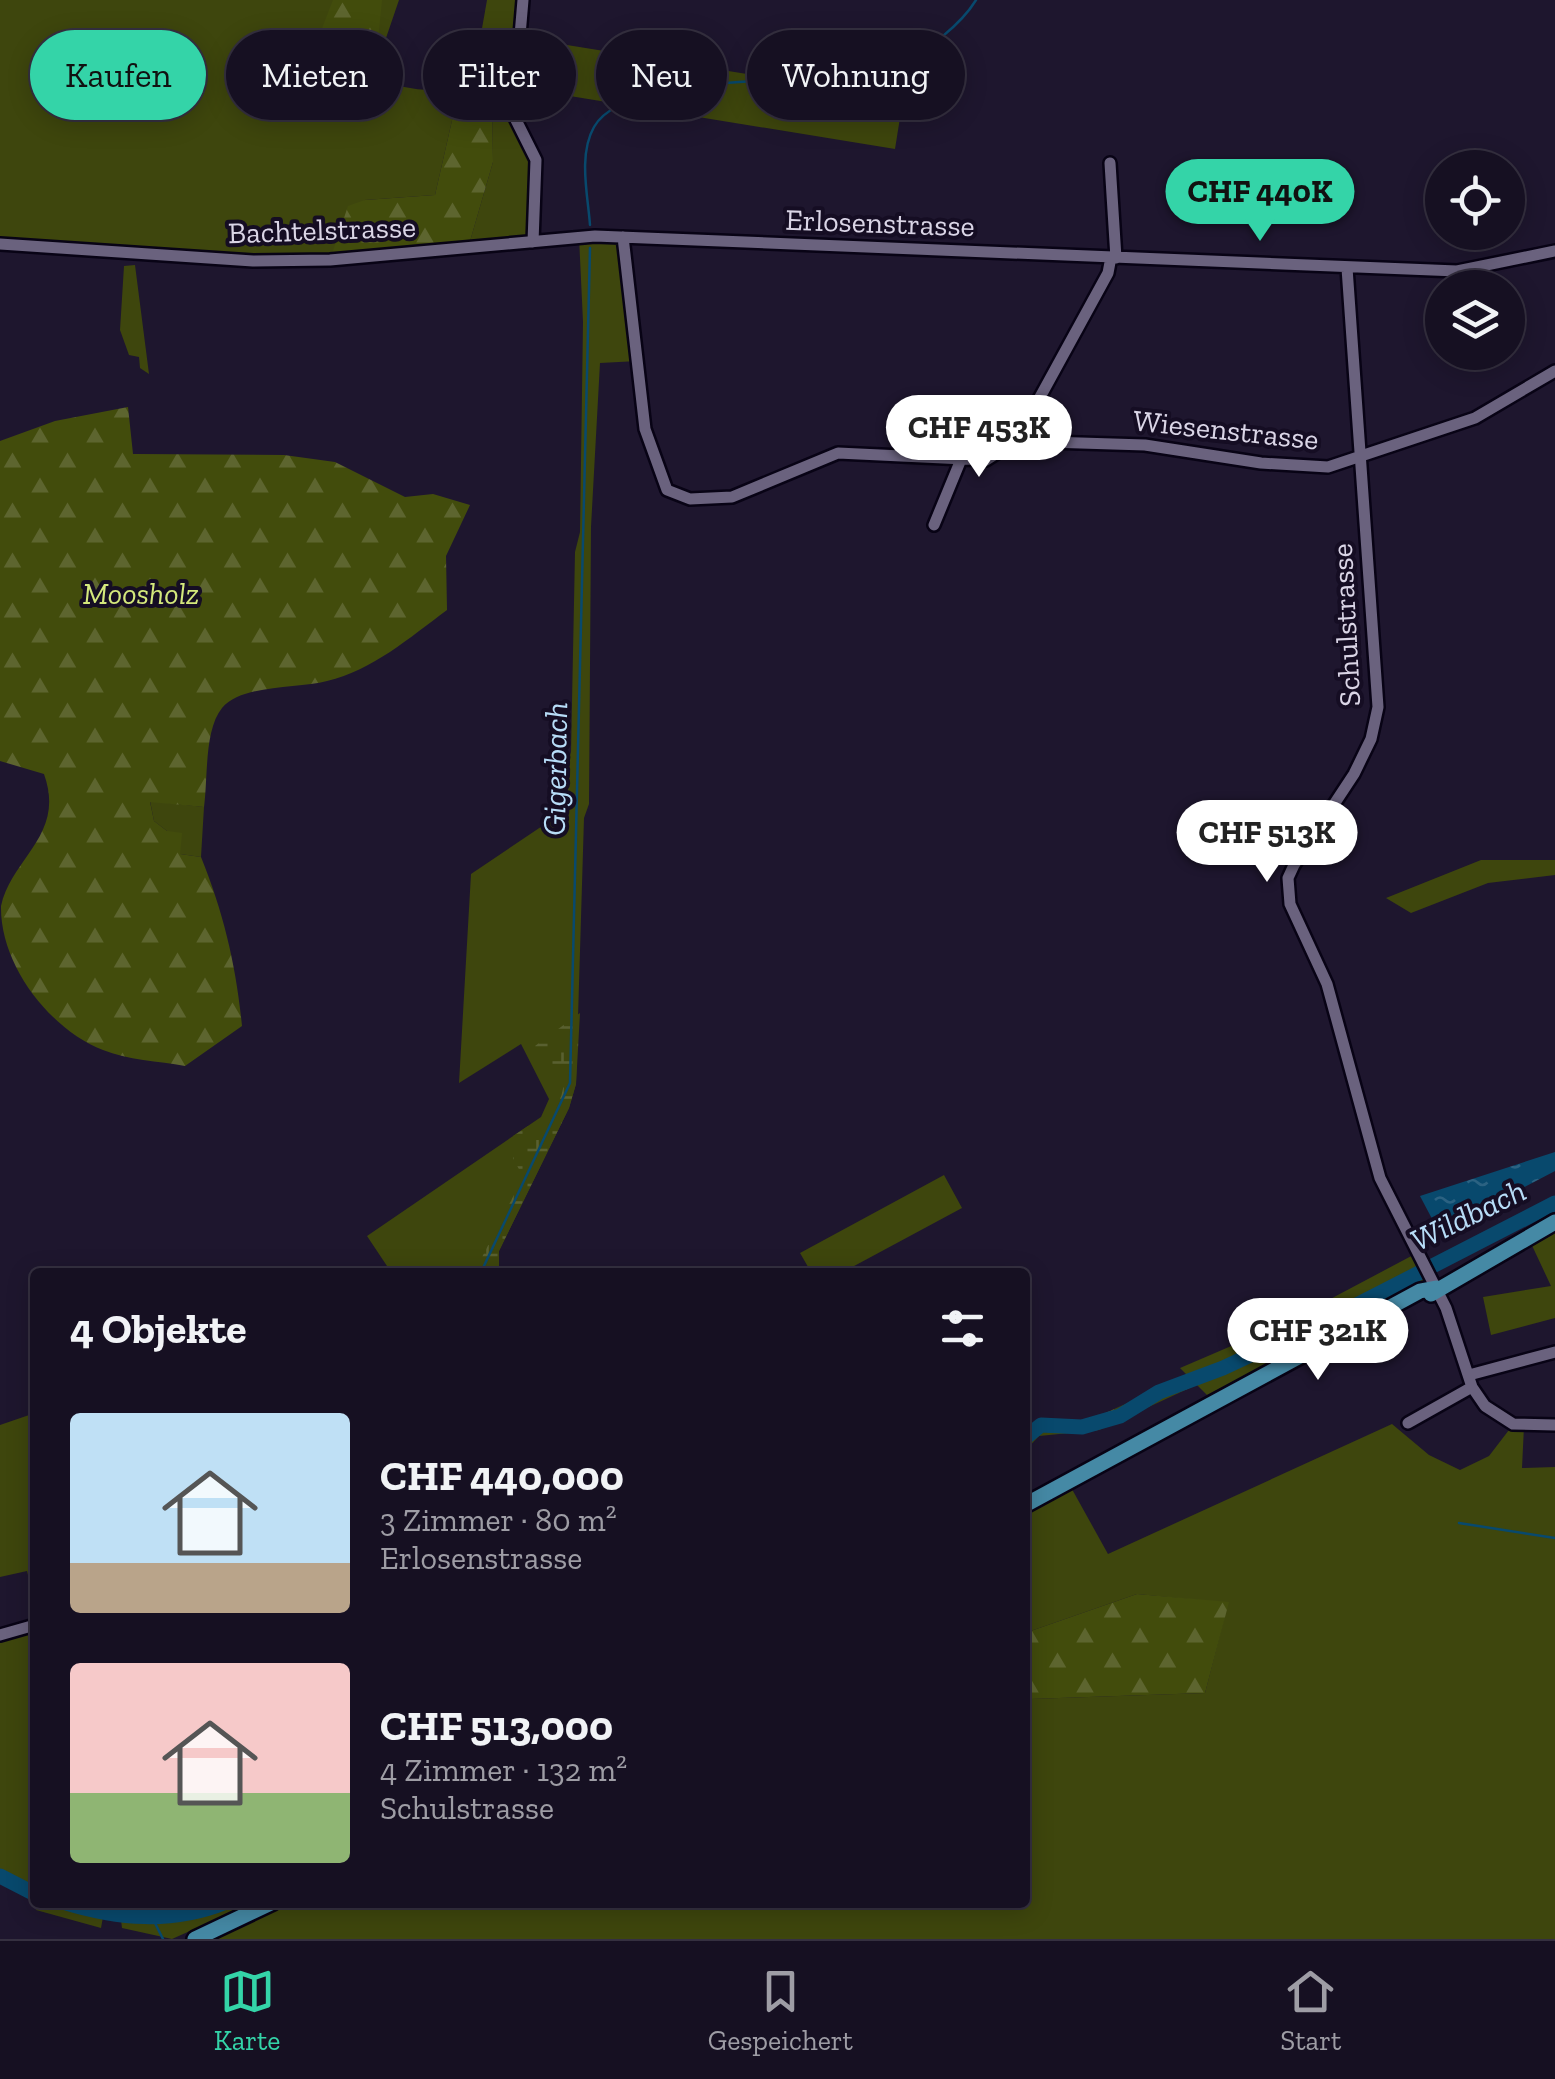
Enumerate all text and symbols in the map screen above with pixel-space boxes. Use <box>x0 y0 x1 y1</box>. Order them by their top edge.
chip: Kaufen <box>30 30 206 120</box>
chip: Mieten <box>226 30 403 120</box>
chip: Filter <box>423 30 576 120</box>
chip: Neu <box>596 30 727 120</box>
chip: Wohnung <box>747 30 965 120</box>
map controls <box>1425 150 1525 370</box>
button: locate <box>1425 150 1525 250</box>
pin: CHF 440K <box>1157 159 1363 244</box>
text: CHF 440K <box>1187 172 1333 210</box>
street label: Erlosenstrasse <box>785 202 975 244</box>
street label: Bachtelstrasse <box>227 209 417 251</box>
button: layers <box>1425 270 1525 370</box>
pin: CHF 453K <box>876 395 1082 480</box>
street label: Wiesenstrasse <box>1132 402 1320 458</box>
text: CHF 453K <box>908 408 1050 446</box>
street label: Schulstrasse <box>1324 543 1368 707</box>
park label: Moosholz <box>83 576 199 612</box>
water label: Gigerbach <box>535 702 575 836</box>
pin: CHF 513K <box>1164 800 1370 885</box>
text: CHF 513K <box>1199 813 1335 851</box>
water label: Wildbach <box>1404 1171 1532 1259</box>
pin: CHF 321K <box>1215 1298 1421 1383</box>
icon: filters <box>935 1301 990 1356</box>
text: 4 Objekte <box>70 1303 246 1354</box>
text: CHF 321K <box>1249 1311 1387 1349</box>
text: CHF 440,000 <box>380 1450 624 1501</box>
icon: home <box>150 1453 270 1573</box>
text: 3 Zimmer · 80 m² <box>380 1501 617 1539</box>
text: Erlosenstrasse <box>380 1539 582 1577</box>
text: CHF 513,000 <box>380 1700 613 1751</box>
icon: home <box>150 1703 270 1823</box>
text: 4 Zimmer · 132 m² <box>380 1751 627 1789</box>
text: Schulstrasse <box>380 1789 554 1827</box>
tab: Karte <box>214 1964 280 2057</box>
tab: Gespeichert <box>708 1964 853 2057</box>
tab: Start <box>1280 1964 1341 2057</box>

